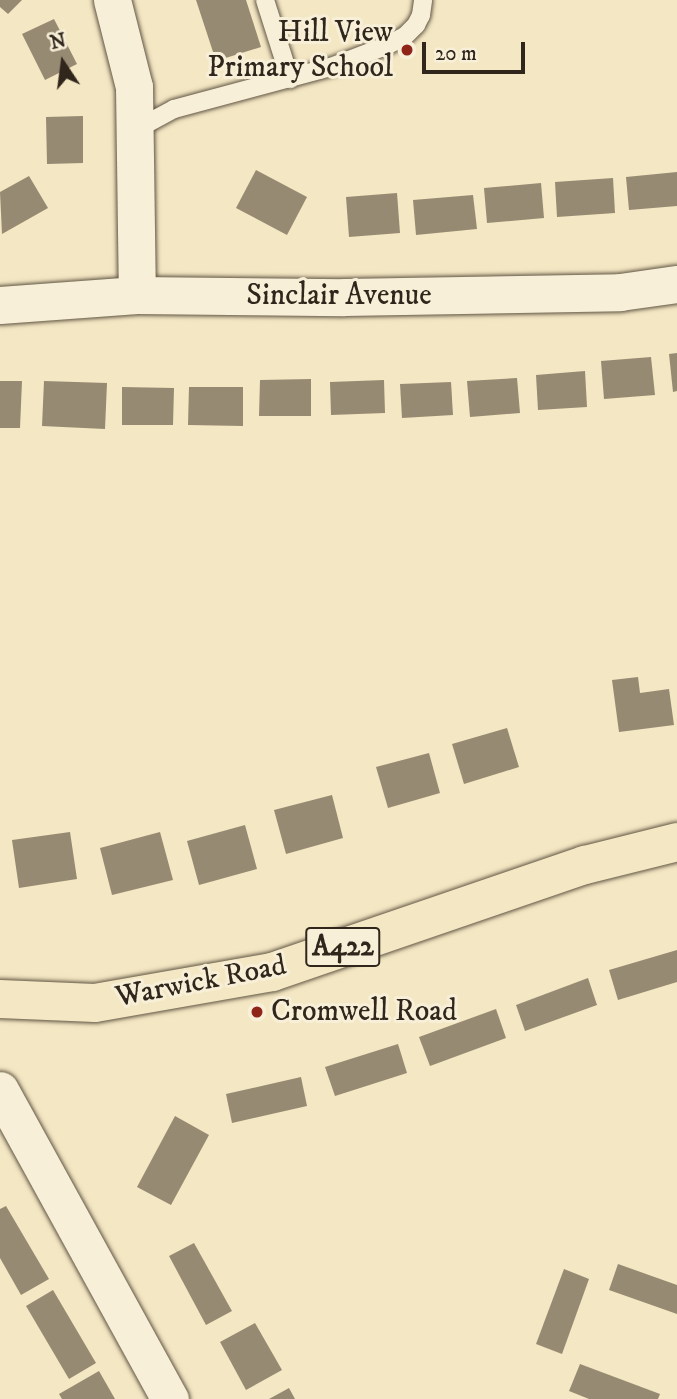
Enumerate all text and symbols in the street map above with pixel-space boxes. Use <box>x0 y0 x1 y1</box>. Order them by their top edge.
place label: Hill View Primary School <box>207 15 393 86</box>
north arrow <box>28 28 98 98</box>
scale bar <box>425 28 528 72</box>
text: N <box>48 29 68 55</box>
text: 20 m <box>435 41 477 67</box>
marker: Hill View Primary School <box>399 42 415 58</box>
street label: Sinclair Avenue <box>246 278 432 314</box>
road number: A422 <box>304 922 382 972</box>
street label: Warwick Road <box>113 948 289 1016</box>
place label: Cromwell Road <box>271 994 457 1030</box>
marker: Cromwell Road <box>249 1004 265 1020</box>

